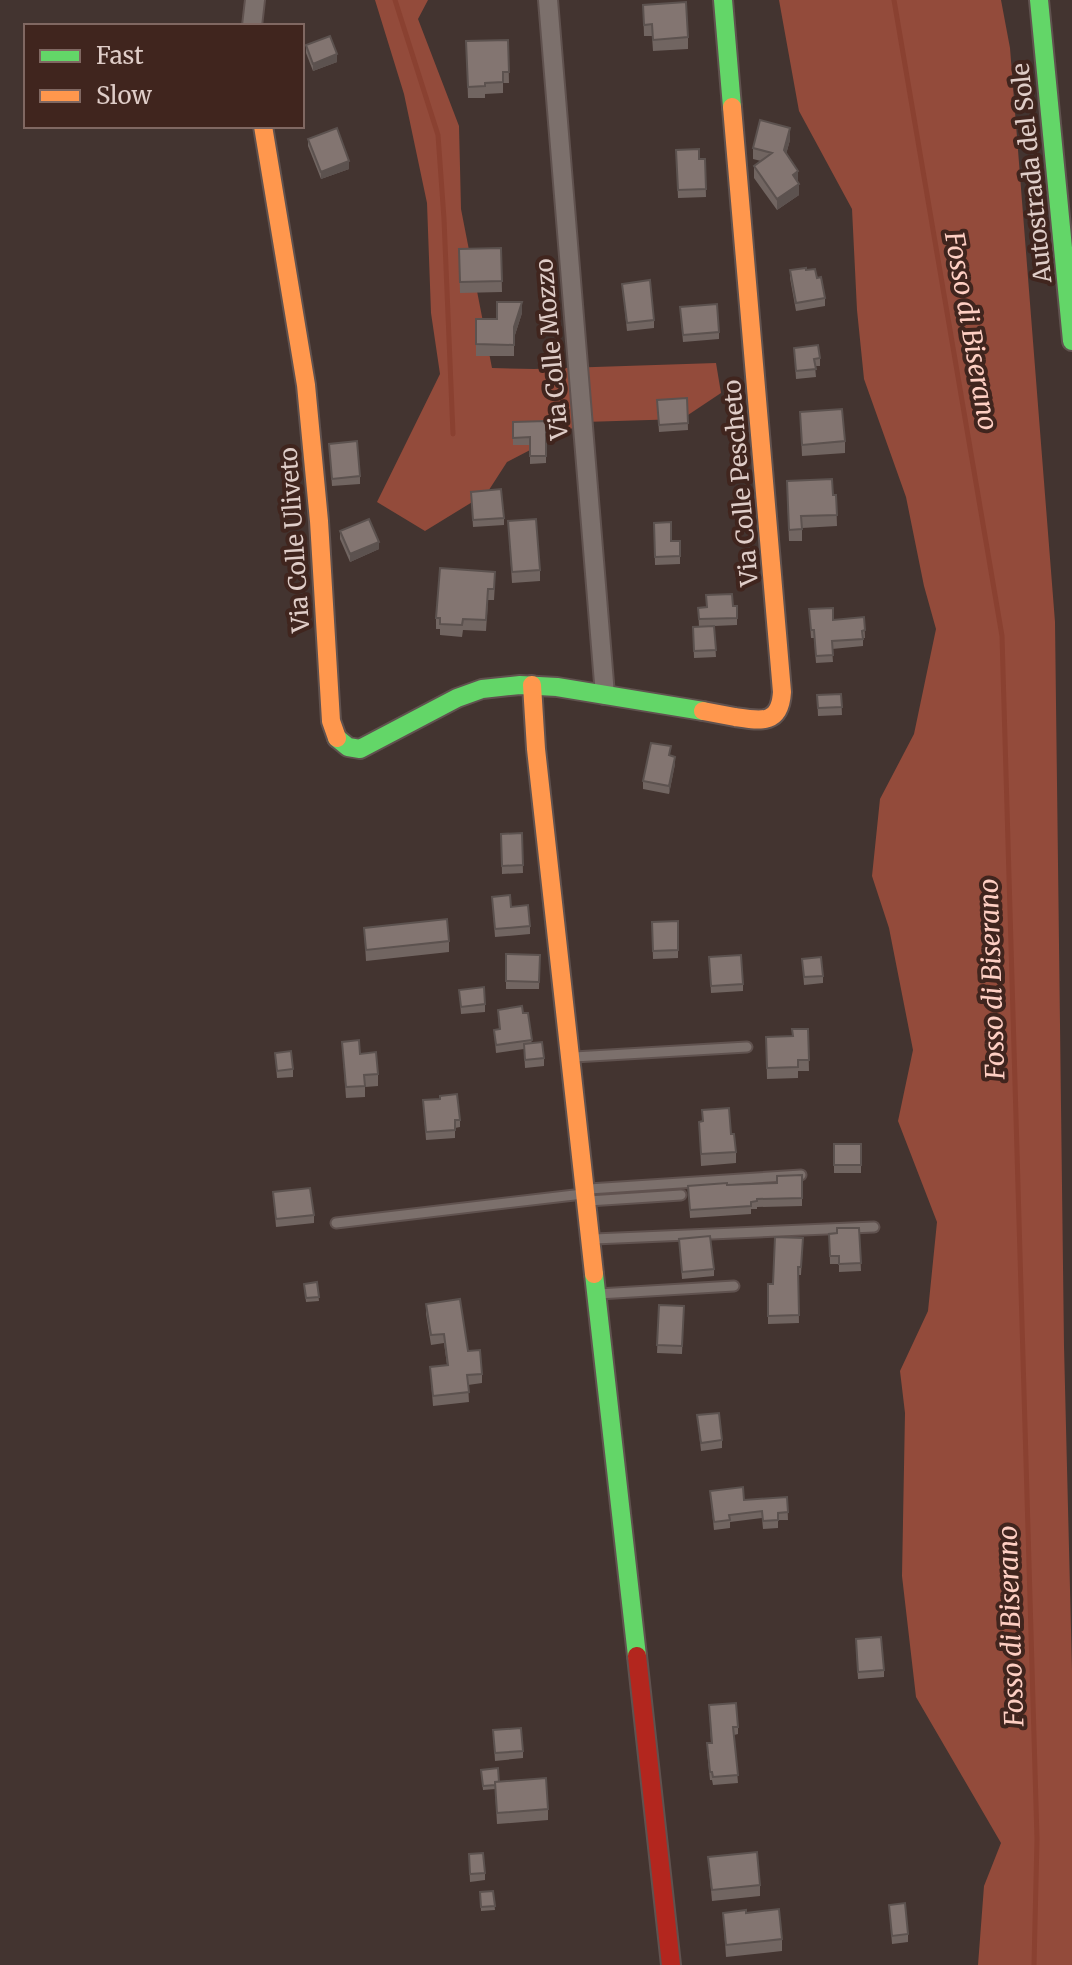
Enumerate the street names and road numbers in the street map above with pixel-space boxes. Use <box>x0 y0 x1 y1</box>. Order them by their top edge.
street label: Autostrada del Sole <box>1005 62 1059 285</box>
street label: Via Colle Mozzo <box>528 257 575 442</box>
street label: Via Colle Pescheto <box>716 379 765 589</box>
street label: Via Colle Uliveto <box>273 446 317 635</box>

